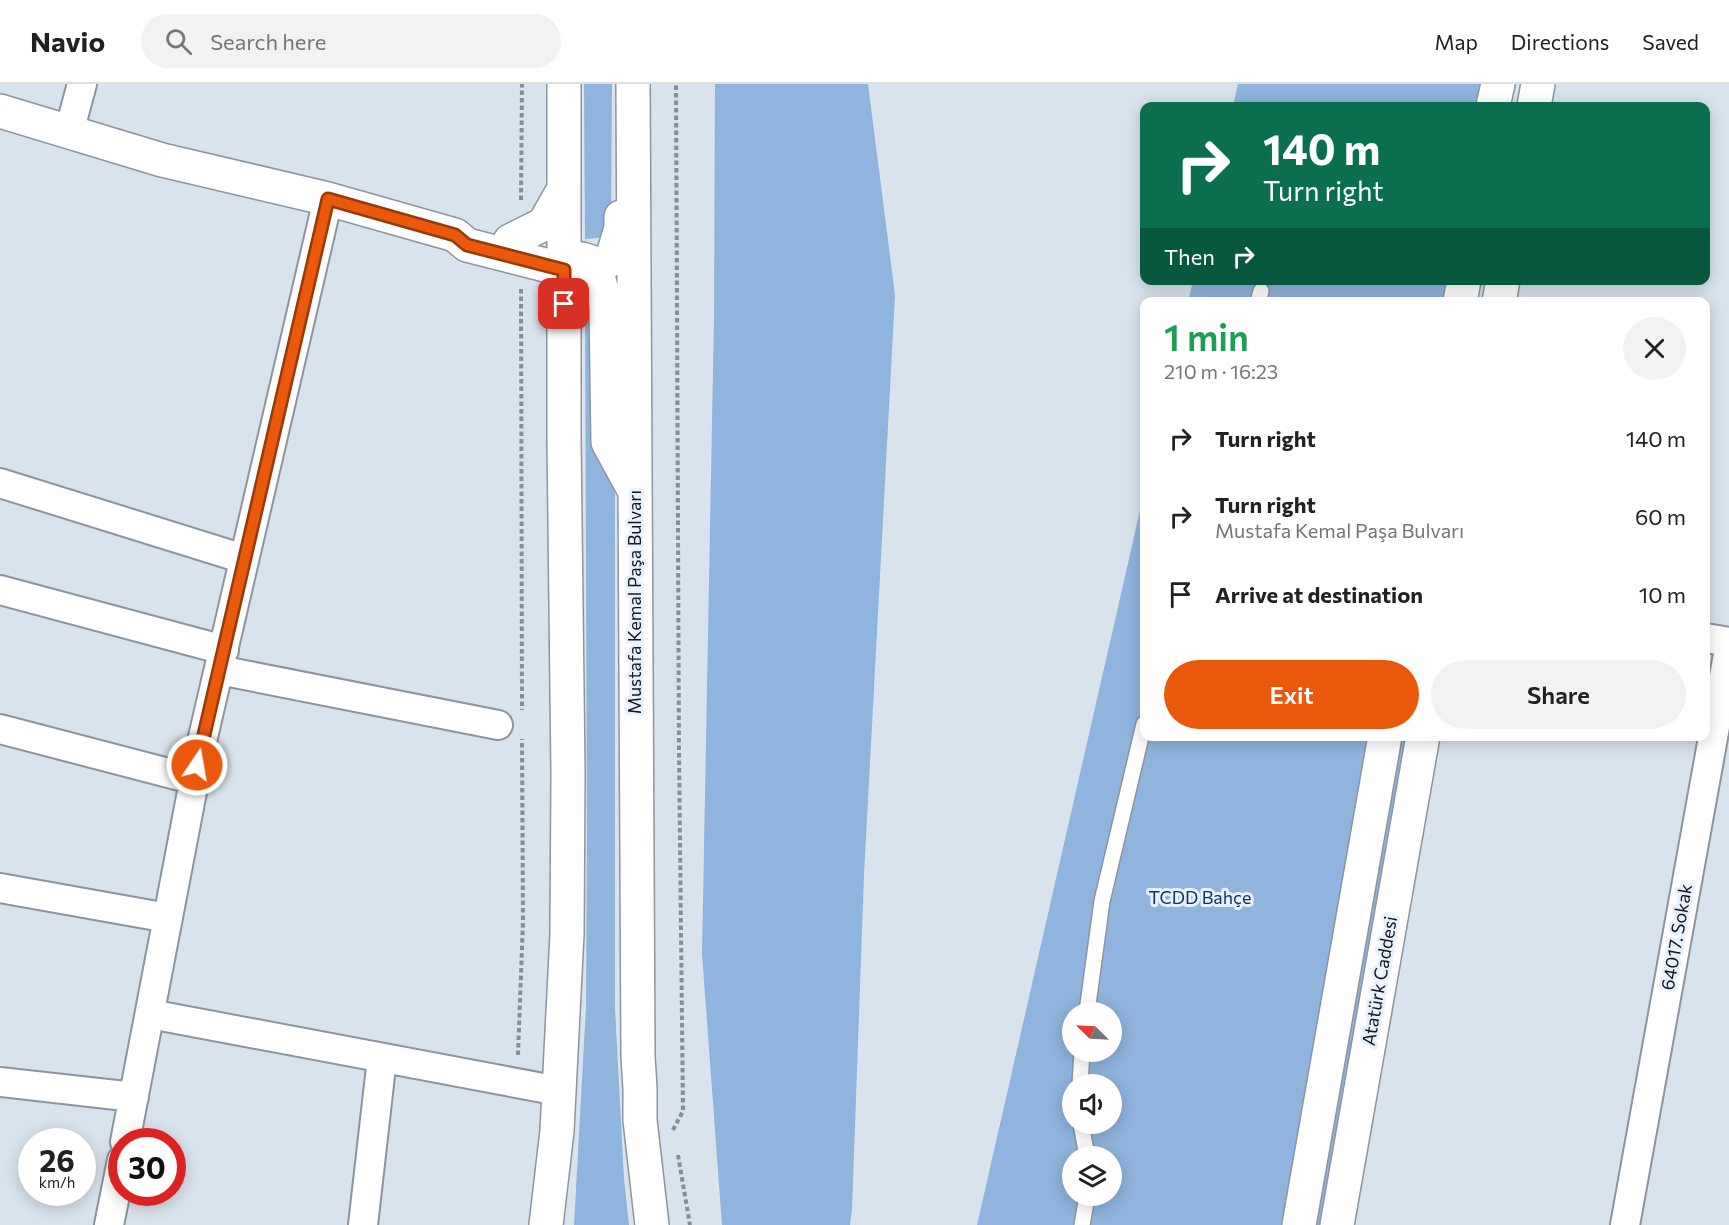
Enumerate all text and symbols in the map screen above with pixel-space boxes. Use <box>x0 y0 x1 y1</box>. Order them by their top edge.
search box <box>141 14 561 68</box>
text: Navio <box>30 24 105 58</box>
icon: search <box>162 25 195 58</box>
text: Search here <box>210 28 326 55</box>
text: Map <box>1435 29 1478 54</box>
text: Directions <box>1511 29 1609 54</box>
text: Saved <box>1642 29 1699 54</box>
text: 140 m <box>1263 122 1380 174</box>
icon: right <box>1164 126 1242 204</box>
text: Turn right <box>1263 174 1383 207</box>
icon: right <box>1227 240 1260 273</box>
text: Then <box>1164 243 1215 270</box>
pin <box>538 278 589 329</box>
icon: arrive <box>547 287 580 320</box>
text: 1 min <box>1164 314 1249 358</box>
button: close <box>1623 317 1686 380</box>
text: 210 m · 16:23 <box>1164 359 1278 383</box>
icon: right <box>1164 422 1197 455</box>
text: Turn right <box>1215 425 1316 452</box>
text: 140 m <box>1626 425 1686 452</box>
street label: Mustafa Kemal Paşa Bulvarı <box>623 490 645 714</box>
text: Turn right <box>1215 491 1316 518</box>
icon: right <box>1164 500 1197 533</box>
text: 60 m <box>1635 503 1686 530</box>
text: Mustafa Kemal Paşa Bulvarı <box>1215 518 1464 542</box>
icon: arrive <box>1164 578 1197 611</box>
text: Arrive at destination <box>1215 581 1423 608</box>
text: 10 m <box>1639 581 1686 608</box>
button: Exit <box>1164 660 1419 729</box>
button: Share <box>1431 660 1686 729</box>
position arrow <box>165 733 229 797</box>
street label: 64017. Sokak <box>1656 882 1696 992</box>
park label: TCDD Bahçe <box>1148 886 1252 908</box>
street label: Atatürk Caddesi <box>1357 914 1401 1047</box>
north arrow <box>1062 1002 1122 1062</box>
map controls <box>1062 1002 1122 1206</box>
button: sound <box>1062 1074 1122 1134</box>
speed limit sign: 30 <box>108 1128 186 1206</box>
text: 26 <box>39 1141 75 1178</box>
button: layers <box>1062 1146 1122 1206</box>
text: km/h <box>39 1173 75 1191</box>

